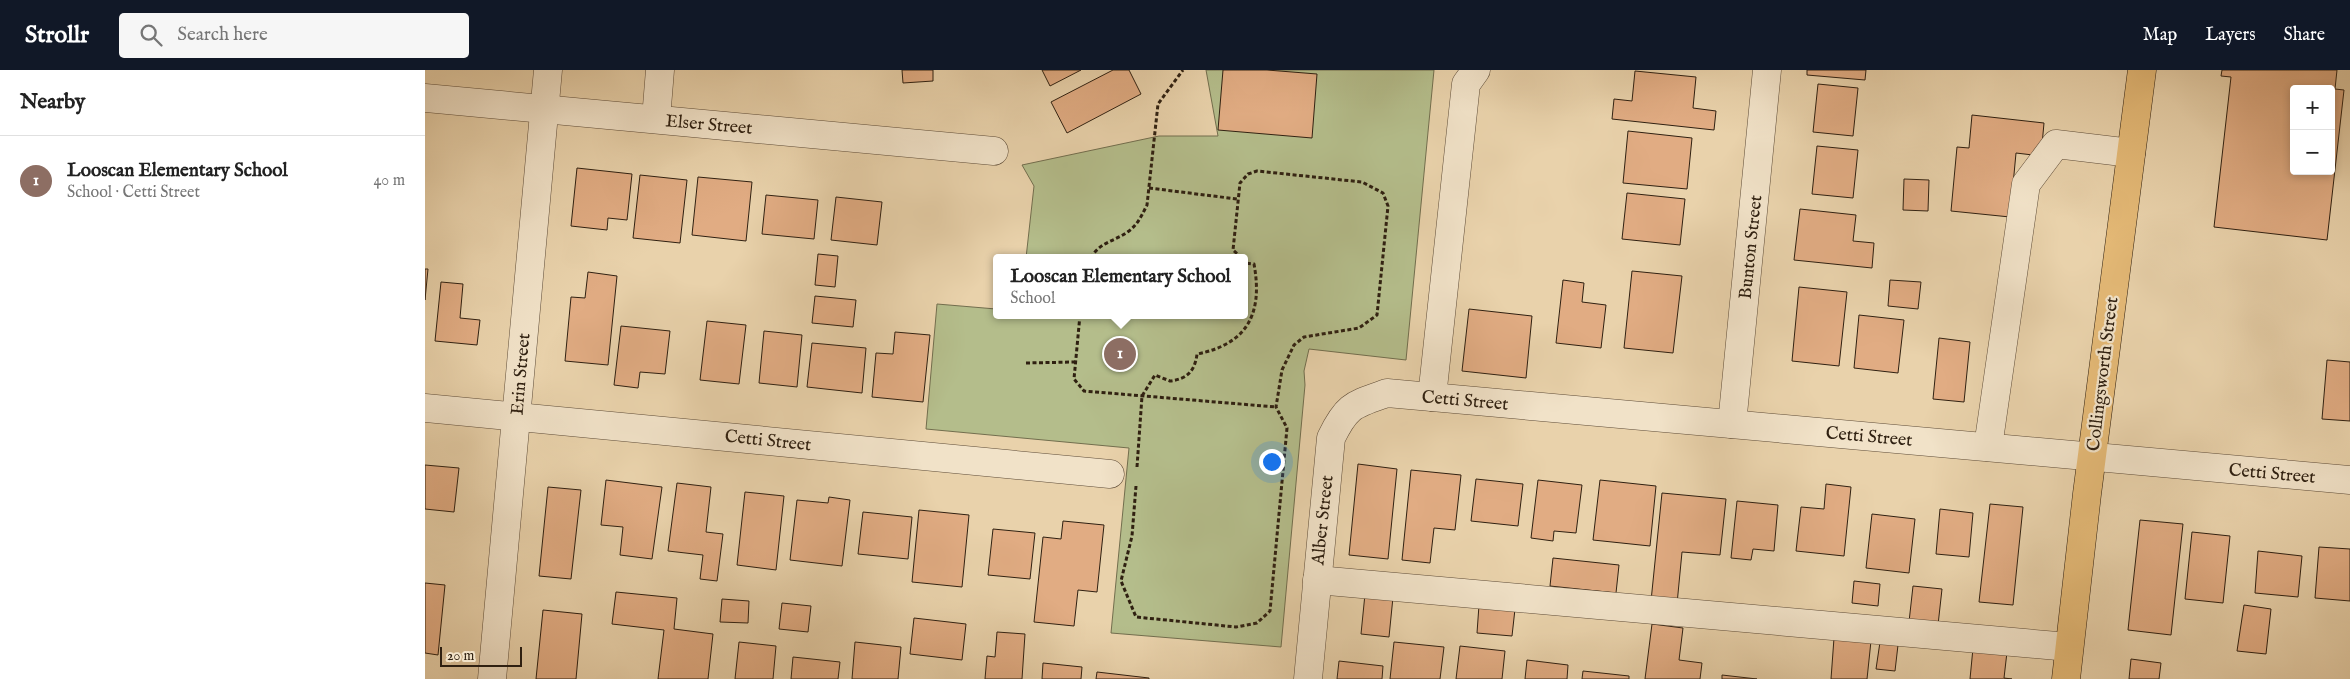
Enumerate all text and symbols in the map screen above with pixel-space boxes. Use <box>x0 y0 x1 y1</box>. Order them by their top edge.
search box <box>119 13 469 58</box>
text: Strollr <box>25 20 89 51</box>
icon: search <box>137 21 165 49</box>
text: Search here <box>177 23 268 47</box>
text: Map <box>2143 24 2177 47</box>
text: Layers <box>2205 24 2256 47</box>
text: Share <box>2284 24 2325 47</box>
map controls <box>2290 85 2335 175</box>
button: + <box>2290 85 2335 130</box>
text: Nearby <box>20 89 85 116</box>
street label: Elser Street <box>664 110 753 141</box>
button: − <box>2290 130 2335 175</box>
text: Looscan Elementary School <box>67 159 288 183</box>
text: 1 <box>33 171 39 191</box>
text: 40 m <box>373 171 405 191</box>
text: School · Cetti Street <box>67 183 200 203</box>
street label: Bunton Street <box>1735 194 1768 300</box>
popup <box>993 254 1248 319</box>
text: Looscan Elementary School <box>1010 265 1231 289</box>
text: School <box>1010 289 1055 309</box>
street label: Collingsworth Street <box>2083 296 2124 453</box>
street label: Erin Street <box>506 332 537 416</box>
pin: 1 <box>1104 335 1136 373</box>
street label: Cetti Street <box>1421 386 1509 417</box>
street label: Cetti Street <box>1825 422 1913 453</box>
street label: Cetti Street <box>723 426 812 457</box>
your location <box>1259 449 1285 475</box>
street label: Cetti Street <box>2228 459 2316 490</box>
street label: Alber Street <box>1307 474 1340 567</box>
scale bar <box>440 644 523 667</box>
text: 20 m <box>447 647 474 665</box>

